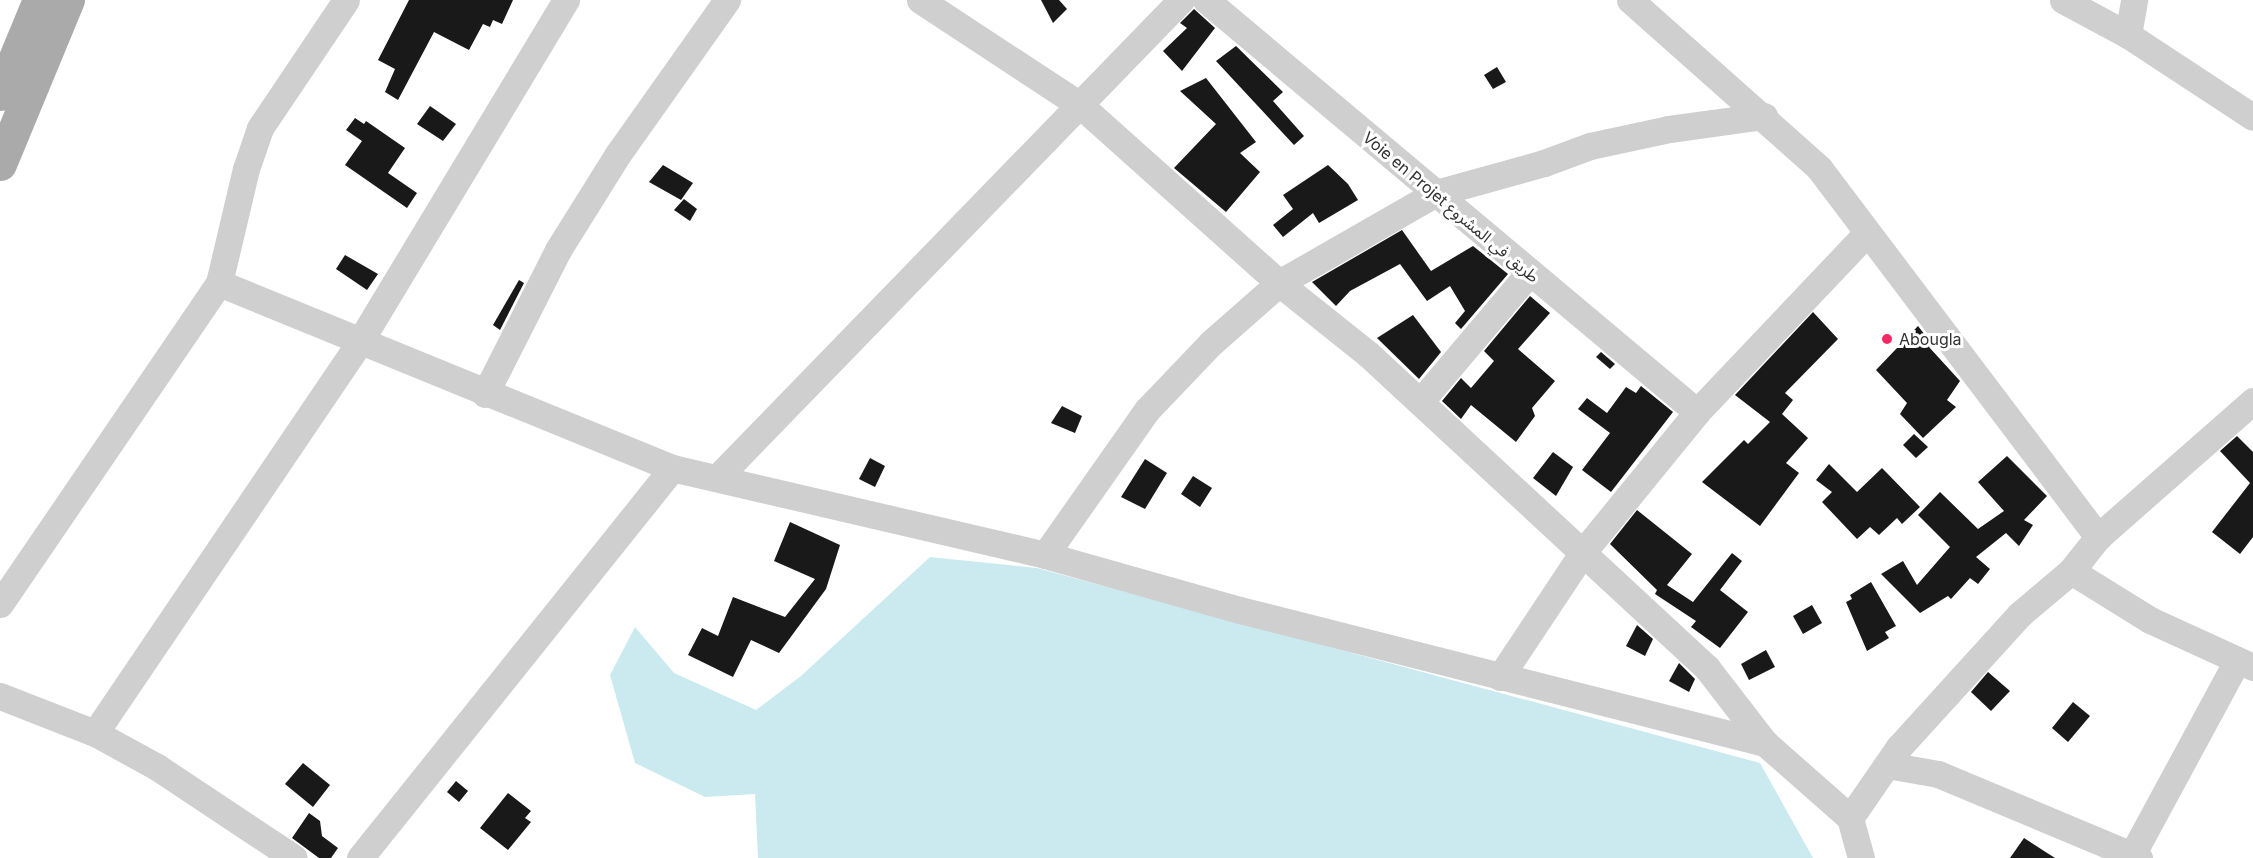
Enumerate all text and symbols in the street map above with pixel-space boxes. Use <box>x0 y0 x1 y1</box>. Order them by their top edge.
street label: Voie en Projet طريق في المشروع <box>1359 128 1543 286</box>
place label: Abougla <box>1899 329 1962 349</box>
marker: Abougla <box>1880 332 1894 346</box>

